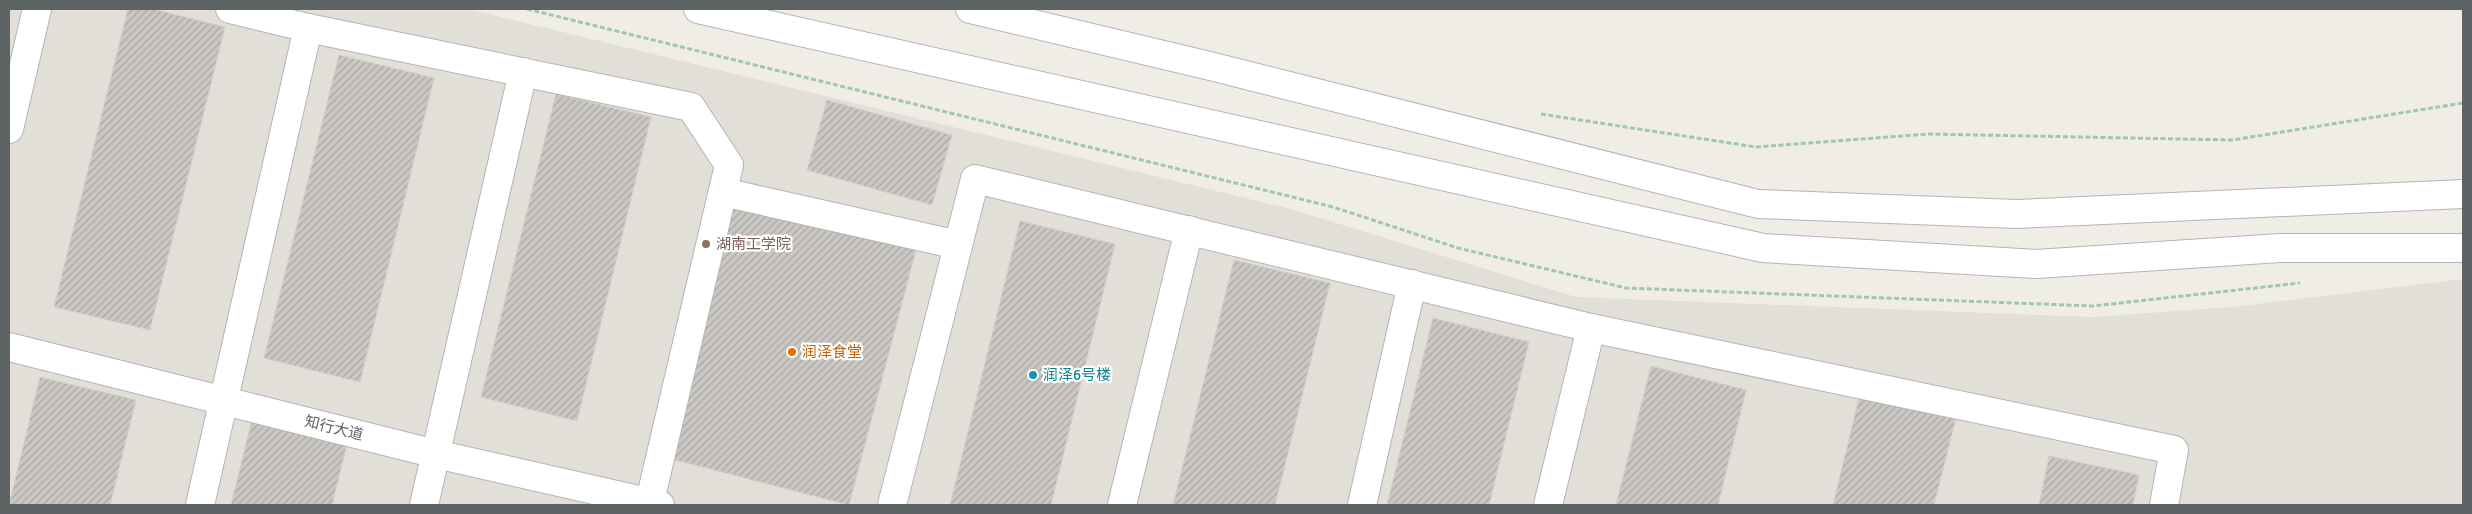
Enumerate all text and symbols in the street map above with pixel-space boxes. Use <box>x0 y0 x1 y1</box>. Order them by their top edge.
place label: 湖南工学院 <box>716 235 791 253</box>
marker: 湖南工学院 <box>700 238 712 250</box>
place label: 润泽食堂 <box>802 343 862 361</box>
marker: 润泽食堂 <box>786 346 798 358</box>
place label: 润泽6号楼 <box>1043 366 1111 384</box>
marker: 润泽6号楼 <box>1027 369 1039 381</box>
street label: 知行大道 <box>303 412 365 444</box>

